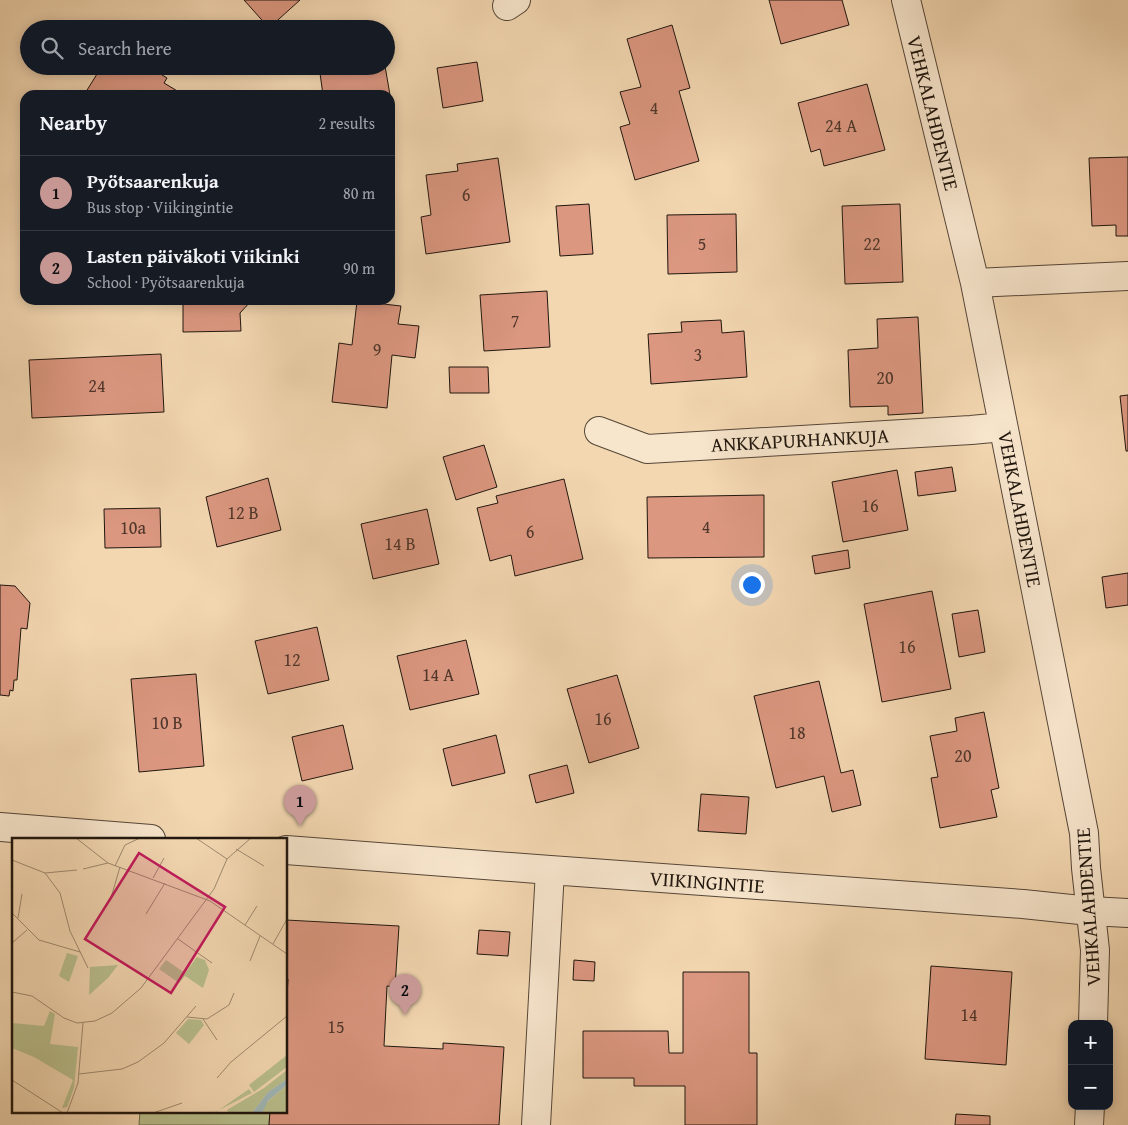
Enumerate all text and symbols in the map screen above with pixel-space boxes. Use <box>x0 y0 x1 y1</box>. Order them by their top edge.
search box <box>20 20 395 75</box>
street label: VEHKALAHDENTIE <box>900 33 967 193</box>
icon: search <box>38 34 66 62</box>
text: Search here <box>78 34 172 62</box>
house number: 4 <box>650 94 658 121</box>
text: Nearby <box>40 107 107 138</box>
text: 2 results <box>318 111 375 135</box>
house number: 24 A <box>825 112 857 139</box>
text: Pyötsaarenkuja <box>87 167 219 195</box>
text: 1 <box>52 181 60 205</box>
text: 80 m <box>343 181 375 205</box>
house number: 6 <box>462 181 470 208</box>
text: Bus stop · Viikingintie <box>87 195 233 219</box>
house number: 5 <box>698 230 706 257</box>
house number: 22 <box>863 230 881 257</box>
text: Lasten päiväkoti Viikinki <box>87 242 300 270</box>
text: 2 <box>52 256 60 280</box>
text: 90 m <box>343 256 375 280</box>
text: School · Pyötsaarenkuja <box>87 270 245 294</box>
house number: 7 <box>511 307 519 334</box>
house number: 9 <box>373 336 381 363</box>
house number: 3 <box>694 341 702 368</box>
house number: 20 <box>876 364 894 391</box>
house number: 24 <box>88 372 106 399</box>
street label: ANKKAPURHANKUJA <box>710 420 890 459</box>
street label: VEHKALAHDENTIE <box>991 428 1050 589</box>
house number: 16 <box>861 492 879 519</box>
house number: 12 B <box>227 499 259 526</box>
house number: 4 <box>702 513 710 540</box>
house number: 10a <box>120 514 146 541</box>
house number: 6 <box>526 518 534 545</box>
house number: 14 B <box>384 530 416 557</box>
your location <box>739 572 765 598</box>
house number: 16 <box>898 633 916 660</box>
house number: 12 <box>283 646 301 673</box>
house number: 14 A <box>422 661 454 688</box>
house number: 16 <box>594 705 612 732</box>
house number: 10 B <box>151 709 183 736</box>
house number: 18 <box>788 719 806 746</box>
house number: 20 <box>954 742 972 769</box>
pin: 1 <box>284 785 316 826</box>
street label: VEHKALAHDENTIE <box>1068 827 1107 987</box>
inset map <box>12 838 288 1112</box>
street label: VIIKINGINTIE <box>649 863 765 900</box>
pin: 2 <box>389 974 421 1015</box>
house number: 14 <box>960 1001 978 1028</box>
house number: 15 <box>327 1013 345 1040</box>
map controls <box>1068 1020 1113 1110</box>
button: + <box>1068 1020 1113 1065</box>
button: − <box>1068 1065 1113 1110</box>

